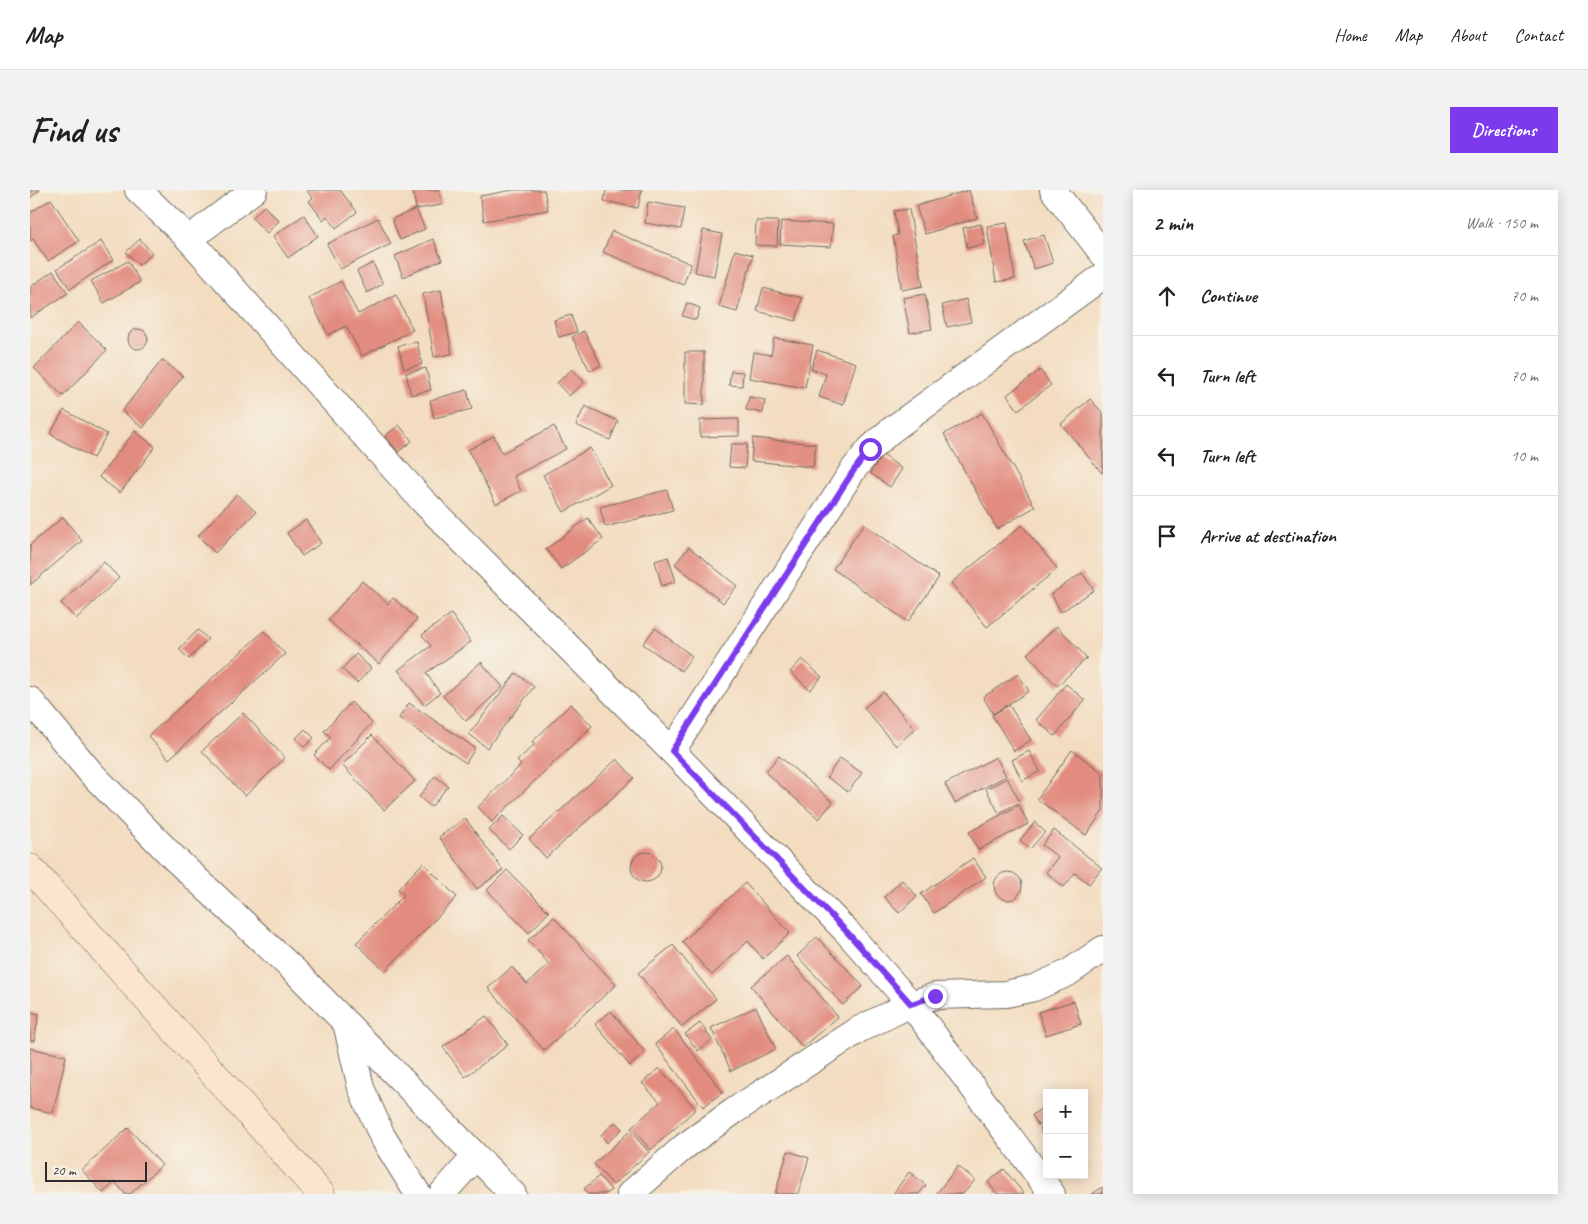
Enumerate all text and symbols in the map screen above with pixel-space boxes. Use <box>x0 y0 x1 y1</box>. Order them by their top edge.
text: Map <box>25 20 62 50</box>
text: Home <box>1334 24 1367 46</box>
text: Map <box>1395 24 1422 46</box>
text: About <box>1450 24 1486 46</box>
text: Contact <box>1514 24 1563 46</box>
button: Directions <box>1450 107 1558 153</box>
text: Find us <box>30 108 117 153</box>
text: 2 min <box>1153 210 1193 236</box>
text: Walk · 150 m <box>1466 213 1538 233</box>
icon: ahead <box>1153 282 1181 310</box>
text: Continue <box>1200 284 1257 308</box>
text: 70 m <box>1511 286 1538 306</box>
icon: left <box>1153 362 1181 390</box>
text: Turn left <box>1200 364 1255 388</box>
text: 70 m <box>1511 366 1538 386</box>
route start <box>859 438 882 461</box>
icon: left <box>1153 442 1181 470</box>
text: Turn left <box>1200 444 1255 468</box>
text: 10 m <box>1511 446 1538 466</box>
icon: arrive <box>1153 522 1181 550</box>
text: Arrive at destination <box>1200 524 1336 548</box>
route end <box>924 985 947 1008</box>
map controls <box>1043 1089 1088 1179</box>
button: + <box>1043 1089 1088 1134</box>
button: − <box>1043 1134 1088 1179</box>
scale bar <box>45 1159 148 1182</box>
text: 20 m <box>52 1162 76 1179</box>

